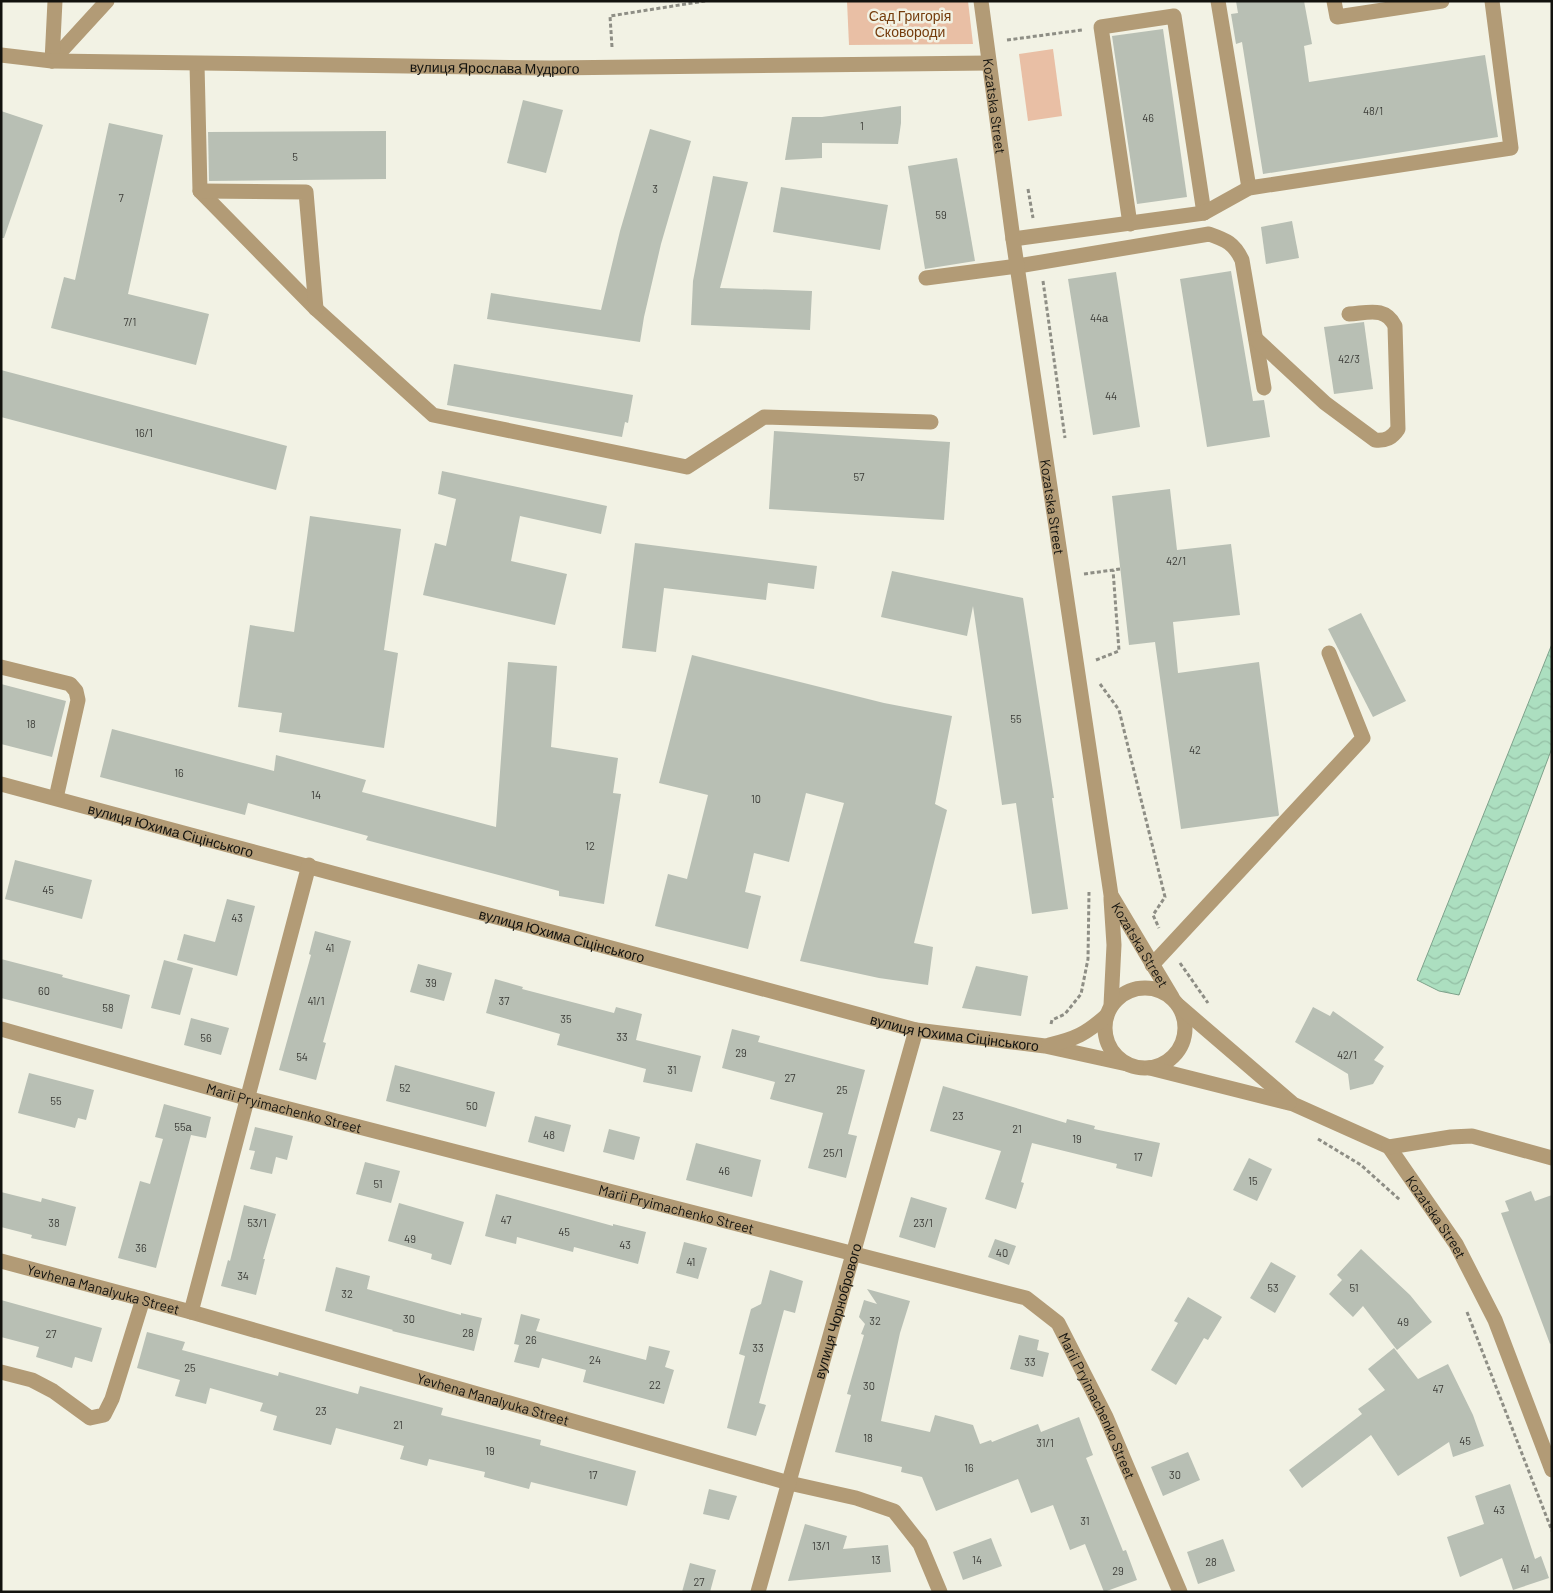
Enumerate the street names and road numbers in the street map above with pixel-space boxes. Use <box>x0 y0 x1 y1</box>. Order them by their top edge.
street label: Kozatska Street <box>980 57 1010 155</box>
street label: вулиця Ярослава Мудрого <box>410 58 580 77</box>
street label: Kozatska Street <box>1037 458 1069 556</box>
street label: вулиця Юхима Сіцінського <box>86 799 256 860</box>
street label: Kozatska Street <box>1109 899 1173 990</box>
street label: вулиця Юхима Сіцінського <box>477 904 647 965</box>
street label: вулиця Юхима Сіцінського <box>869 1010 1040 1054</box>
street label: Marii Pryimachenko Street <box>205 1079 364 1136</box>
street label: Kozatska Street <box>1403 1172 1470 1261</box>
street label: Marii Pryimachenko Street <box>597 1180 756 1237</box>
street label: вулиця Чорнобрового <box>810 1241 864 1381</box>
street label: Yevhena Manalyuka Street <box>25 1260 182 1317</box>
street label: Marii Pryimachenko Street <box>1056 1329 1140 1481</box>
street label: Yevhena Manalyuka Street <box>415 1369 571 1428</box>

